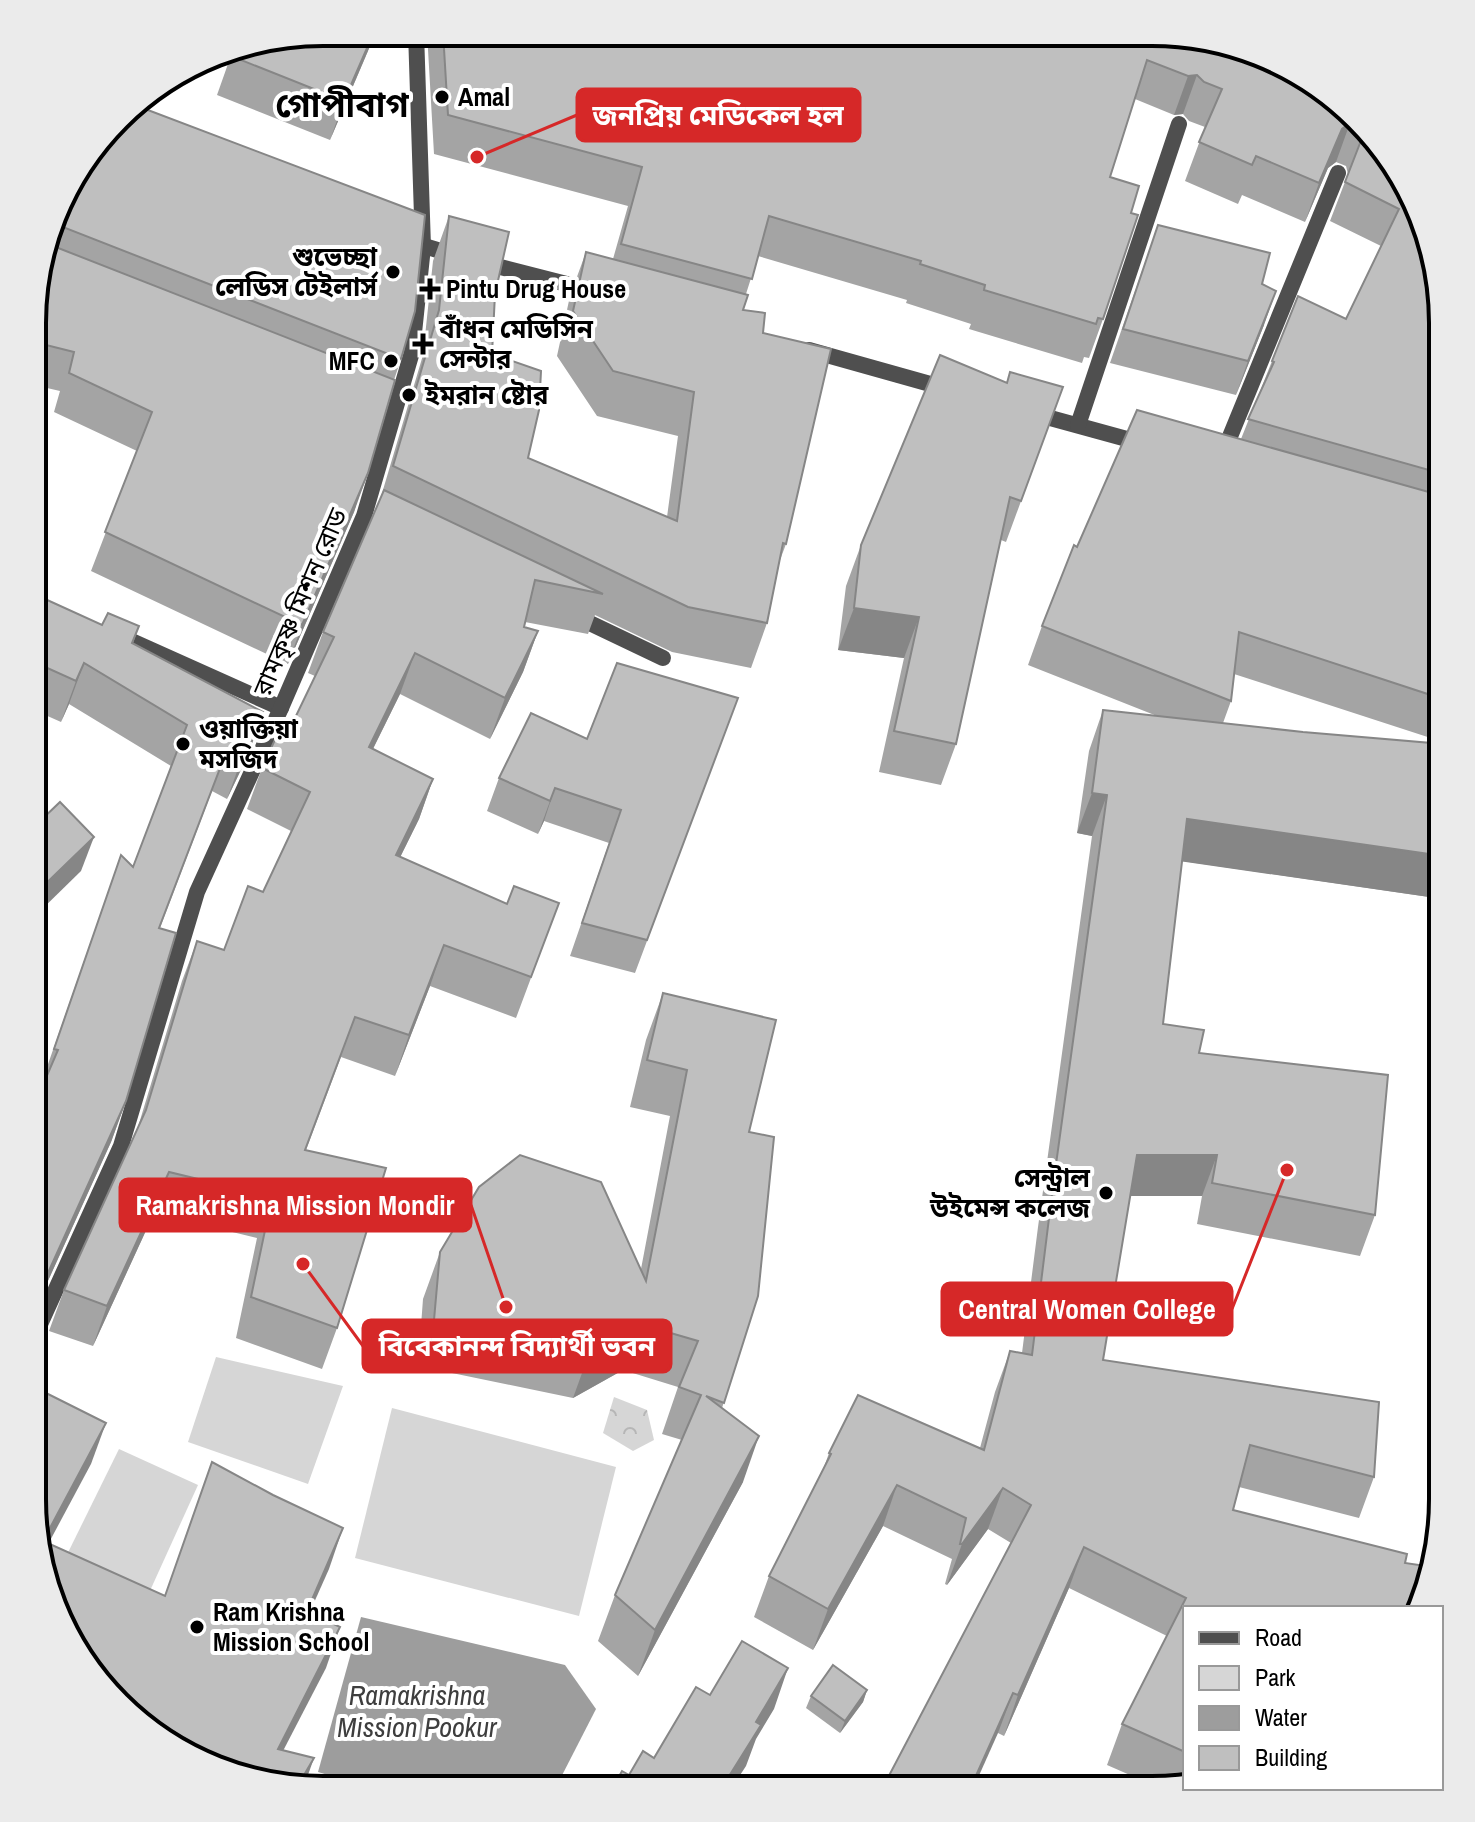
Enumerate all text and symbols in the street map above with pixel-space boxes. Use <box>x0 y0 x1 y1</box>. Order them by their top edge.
place label: Amal <box>458 79 510 114</box>
district label: গোপীবাগ <box>275 82 409 128</box>
marker: Amal <box>433 88 451 106</box>
callout: জনপ্রিয় মেডিকেল হল <box>577 89 860 141</box>
text: জনপ্রিয় মেডিকেল হল <box>591 96 844 134</box>
place label: শুভেচ্ছা লেডিস টেইলার্স <box>215 239 379 304</box>
marker: শুভেচ্ছা লেডিস টেইলার্স <box>384 263 402 281</box>
place label: Pintu Drug House <box>446 271 626 306</box>
marker: Pintu Drug House <box>421 280 439 298</box>
place label: বাঁধন মেডিসিন সেন্টার <box>438 311 594 376</box>
marker: বাঁধন মেডিসিন সেন্টার <box>414 335 432 353</box>
place label: MFC <box>329 343 375 378</box>
marker: MFC <box>382 352 400 370</box>
place label: ইমরান ষ্টোর <box>424 377 549 412</box>
marker: ইমরান ষ্টোর <box>400 386 418 404</box>
street label: রামকৃষ্ণ মিশন রোড <box>244 502 355 702</box>
place label: ওয়াক্তিয়া মসজিদ <box>198 711 299 776</box>
marker: ওয়াক্তিয়া মসজিদ <box>174 735 192 753</box>
place label: সেন্ট্রাল উইমেন্স কলেজ <box>929 1160 1090 1225</box>
callout: Ramakrishna Mission Mondir <box>120 1179 471 1231</box>
marker: সেন্ট্রাল উইমেন্স কলেজ <box>1097 1184 1115 1202</box>
text: Ramakrishna Mission Mondir <box>136 1186 455 1224</box>
callout: Central Women College <box>942 1283 1232 1335</box>
text: Central Women College <box>958 1290 1216 1328</box>
callout: বিবেকানন্দ বিদ্যার্থী ভবন <box>363 1320 671 1372</box>
text: বিবেকানন্দ বিদ্যার্থী ভবন <box>378 1327 656 1365</box>
place label: Ram Krishna Mission School <box>213 1594 369 1659</box>
legend <box>1183 1606 1443 1790</box>
marker: Ram Krishna Mission School <box>188 1618 206 1636</box>
text: Road <box>1255 1621 1302 1653</box>
text: Park <box>1255 1661 1296 1693</box>
water label: Ramakrishna Mission Pookur <box>337 1676 498 1746</box>
text: Water <box>1255 1701 1307 1733</box>
text: Building <box>1255 1741 1327 1773</box>

